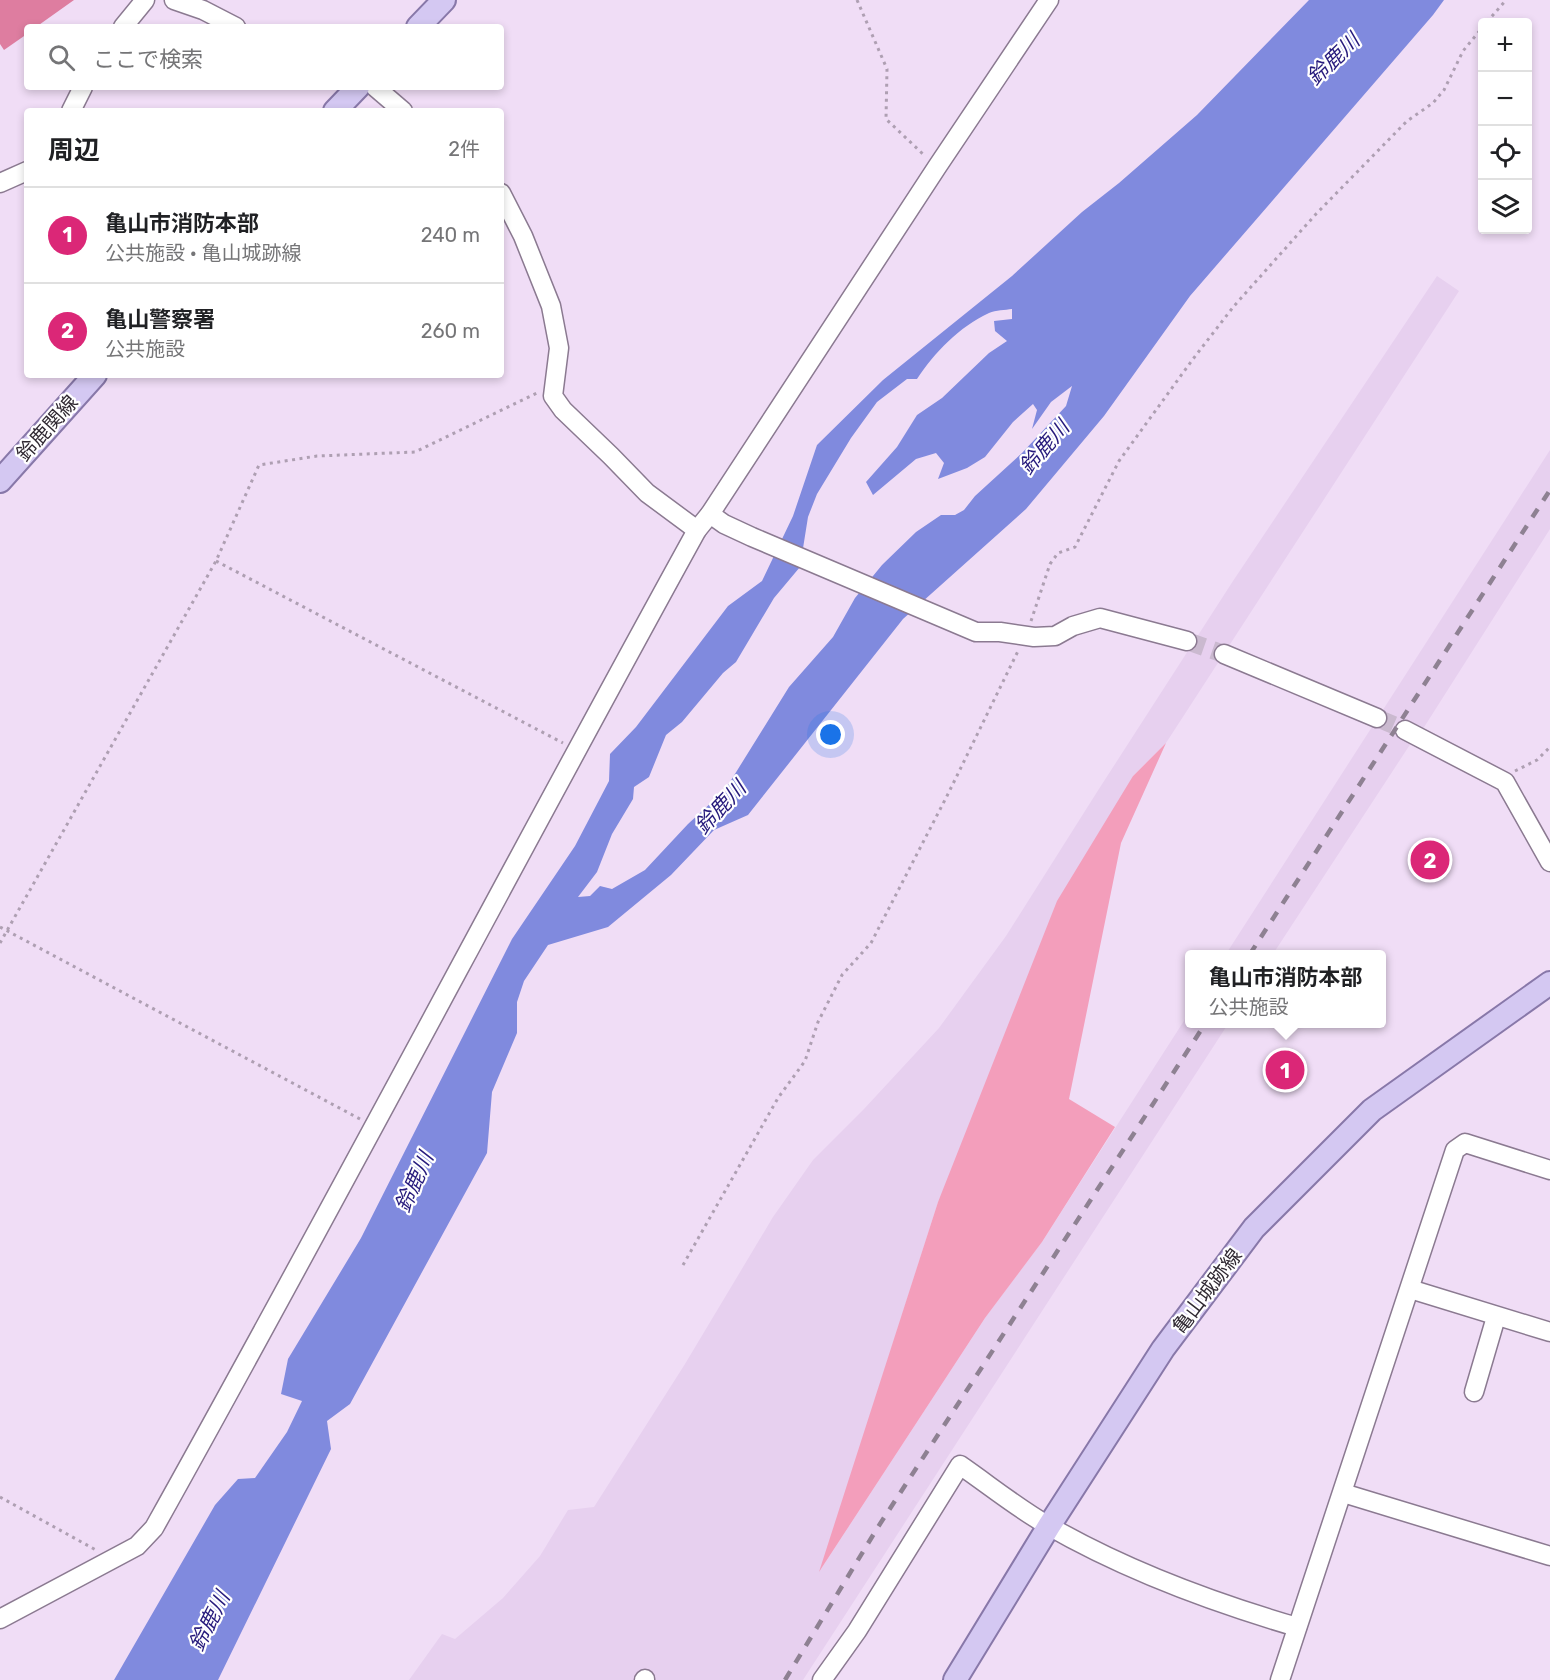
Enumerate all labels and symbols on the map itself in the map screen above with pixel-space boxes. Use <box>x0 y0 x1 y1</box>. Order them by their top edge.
water label: 鈴鹿川 <box>1302 27 1366 90</box>
street label: 鈴鹿関線 <box>11 390 83 466</box>
water label: 鈴鹿川 <box>1014 414 1075 479</box>
your location <box>816 720 845 749</box>
water label: 鈴鹿川 <box>689 774 752 839</box>
pin: 2 <box>1410 838 1450 882</box>
pin: 1 <box>1266 1048 1304 1092</box>
water label: 鈴鹿川 <box>390 1146 439 1216</box>
street label: 亀山城跡線 <box>1167 1244 1247 1338</box>
water label: 鈴鹿川 <box>184 1585 235 1655</box>

